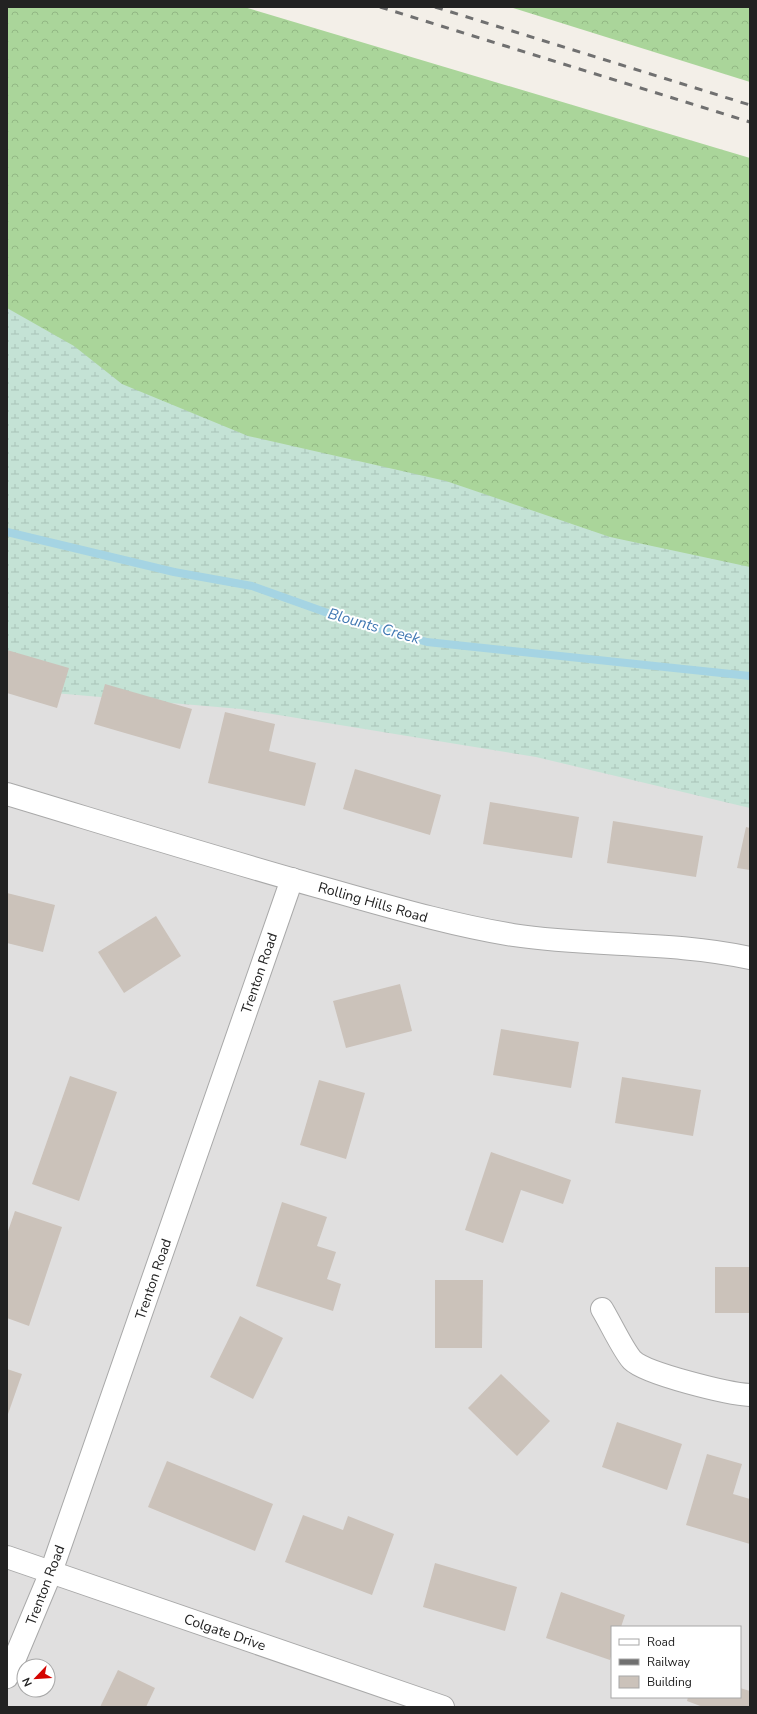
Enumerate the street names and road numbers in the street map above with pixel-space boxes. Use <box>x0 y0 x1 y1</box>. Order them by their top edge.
street label: Rolling Hills Road <box>316 878 430 927</box>
street label: Trenton Road <box>237 930 282 1016</box>
street label: Trenton Road <box>131 1236 176 1322</box>
street label: Trenton Road <box>21 1542 69 1628</box>
street label: Colgate Drive <box>181 1610 268 1655</box>

